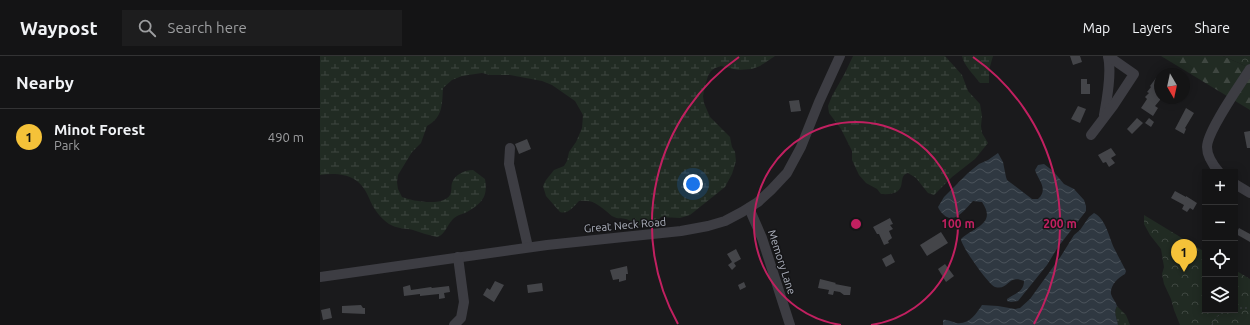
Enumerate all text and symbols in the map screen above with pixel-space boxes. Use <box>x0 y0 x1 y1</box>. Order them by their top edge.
search box <box>122 10 402 46</box>
text: Waypost <box>20 17 98 39</box>
icon: search <box>136 17 158 39</box>
text: Search here <box>168 19 247 36</box>
text: Map <box>1083 20 1110 36</box>
text: Layers <box>1132 20 1172 36</box>
text: Share <box>1194 20 1230 36</box>
north arrow <box>1154 68 1190 104</box>
text: Nearby <box>16 73 74 92</box>
text: Minot Forest <box>54 121 145 138</box>
text: 1 <box>25 130 33 144</box>
text: 490 m <box>268 130 304 144</box>
text: Park <box>54 138 80 152</box>
map controls <box>1202 169 1238 313</box>
button: + <box>1202 169 1238 205</box>
your location <box>683 174 703 194</box>
button: − <box>1202 205 1238 241</box>
street label: Great Neck Road <box>583 215 667 235</box>
centre of rings <box>849 217 863 231</box>
text: 100 m <box>941 217 975 230</box>
text: 200 m <box>1043 217 1077 230</box>
street label: Memory Lane <box>766 228 798 296</box>
pin: 1 <box>1171 239 1197 272</box>
button: locate <box>1202 241 1238 277</box>
button: layers <box>1202 277 1238 313</box>

